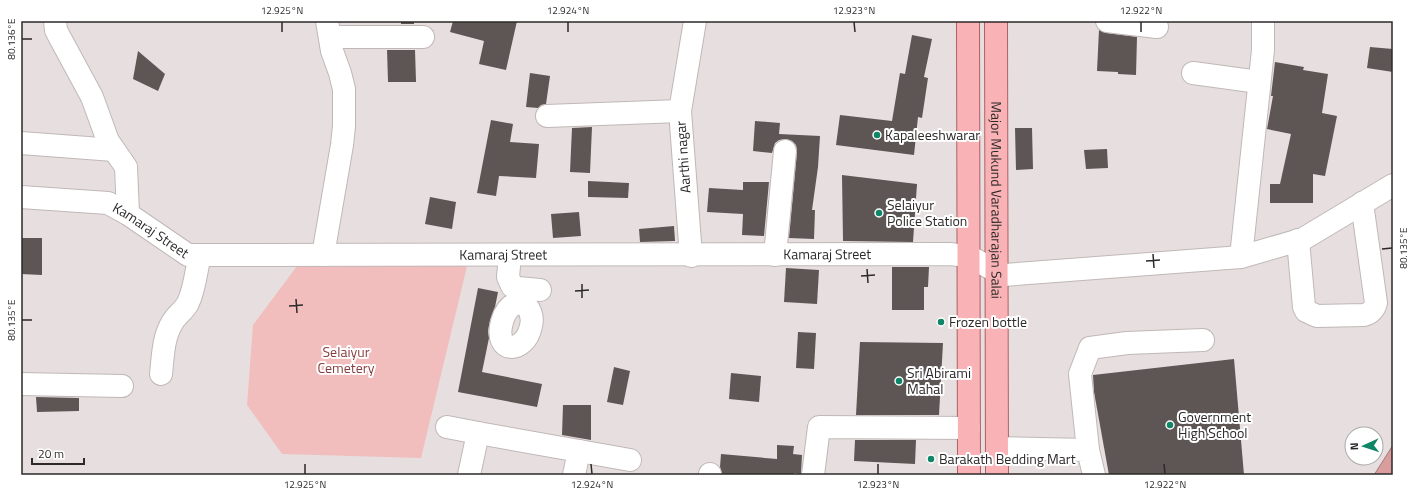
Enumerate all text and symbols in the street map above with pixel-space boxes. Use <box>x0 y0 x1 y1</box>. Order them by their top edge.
text: 12.925°N <box>261 3 303 18</box>
text: 12.924°N <box>547 3 589 18</box>
text: 12.923°N <box>833 3 875 18</box>
text: 12.922°N <box>1120 3 1162 18</box>
text: 80.136°E <box>4 18 19 60</box>
street label: Major Mukund Varadharajan Salai <box>986 101 1008 299</box>
street label: Aarthi nagar <box>669 120 695 194</box>
place label: Kapaleeshwarar <box>885 124 980 145</box>
marker: Kapaleeshwarar <box>872 130 882 140</box>
place label: Selaiyur Police Station <box>887 194 967 231</box>
street label: Kamaraj Street <box>109 197 194 263</box>
marker: Selaiyur Police Station <box>874 208 884 218</box>
text: 80.135°E <box>1396 227 1411 269</box>
street label: Kamaraj Street <box>783 243 871 264</box>
street label: Kamaraj Street <box>459 244 547 265</box>
text: 80.135°E <box>4 299 19 341</box>
place label: Frozen bottle <box>949 311 1027 332</box>
marker: Frozen bottle <box>936 317 946 327</box>
park label: Selaiyur Cemetery <box>318 341 375 378</box>
place label: Sri Abirami Mahal <box>907 362 971 399</box>
marker: Sri Abirami Mahal <box>894 376 904 386</box>
place label: Government High School <box>1178 406 1251 443</box>
marker: Government High School <box>1165 420 1175 430</box>
north arrow <box>1344 426 1384 466</box>
scale bar <box>32 440 84 466</box>
text: N <box>1346 442 1362 451</box>
text: 20 m <box>38 444 64 463</box>
place label: Barakath Bedding Mart <box>939 448 1076 469</box>
marker: Barakath Bedding Mart <box>926 454 936 464</box>
text: 12.925°N <box>284 477 326 492</box>
text: 12.924°N <box>571 477 613 492</box>
text: 12.923°N <box>857 477 899 492</box>
text: 12.922°N <box>1144 477 1186 492</box>

